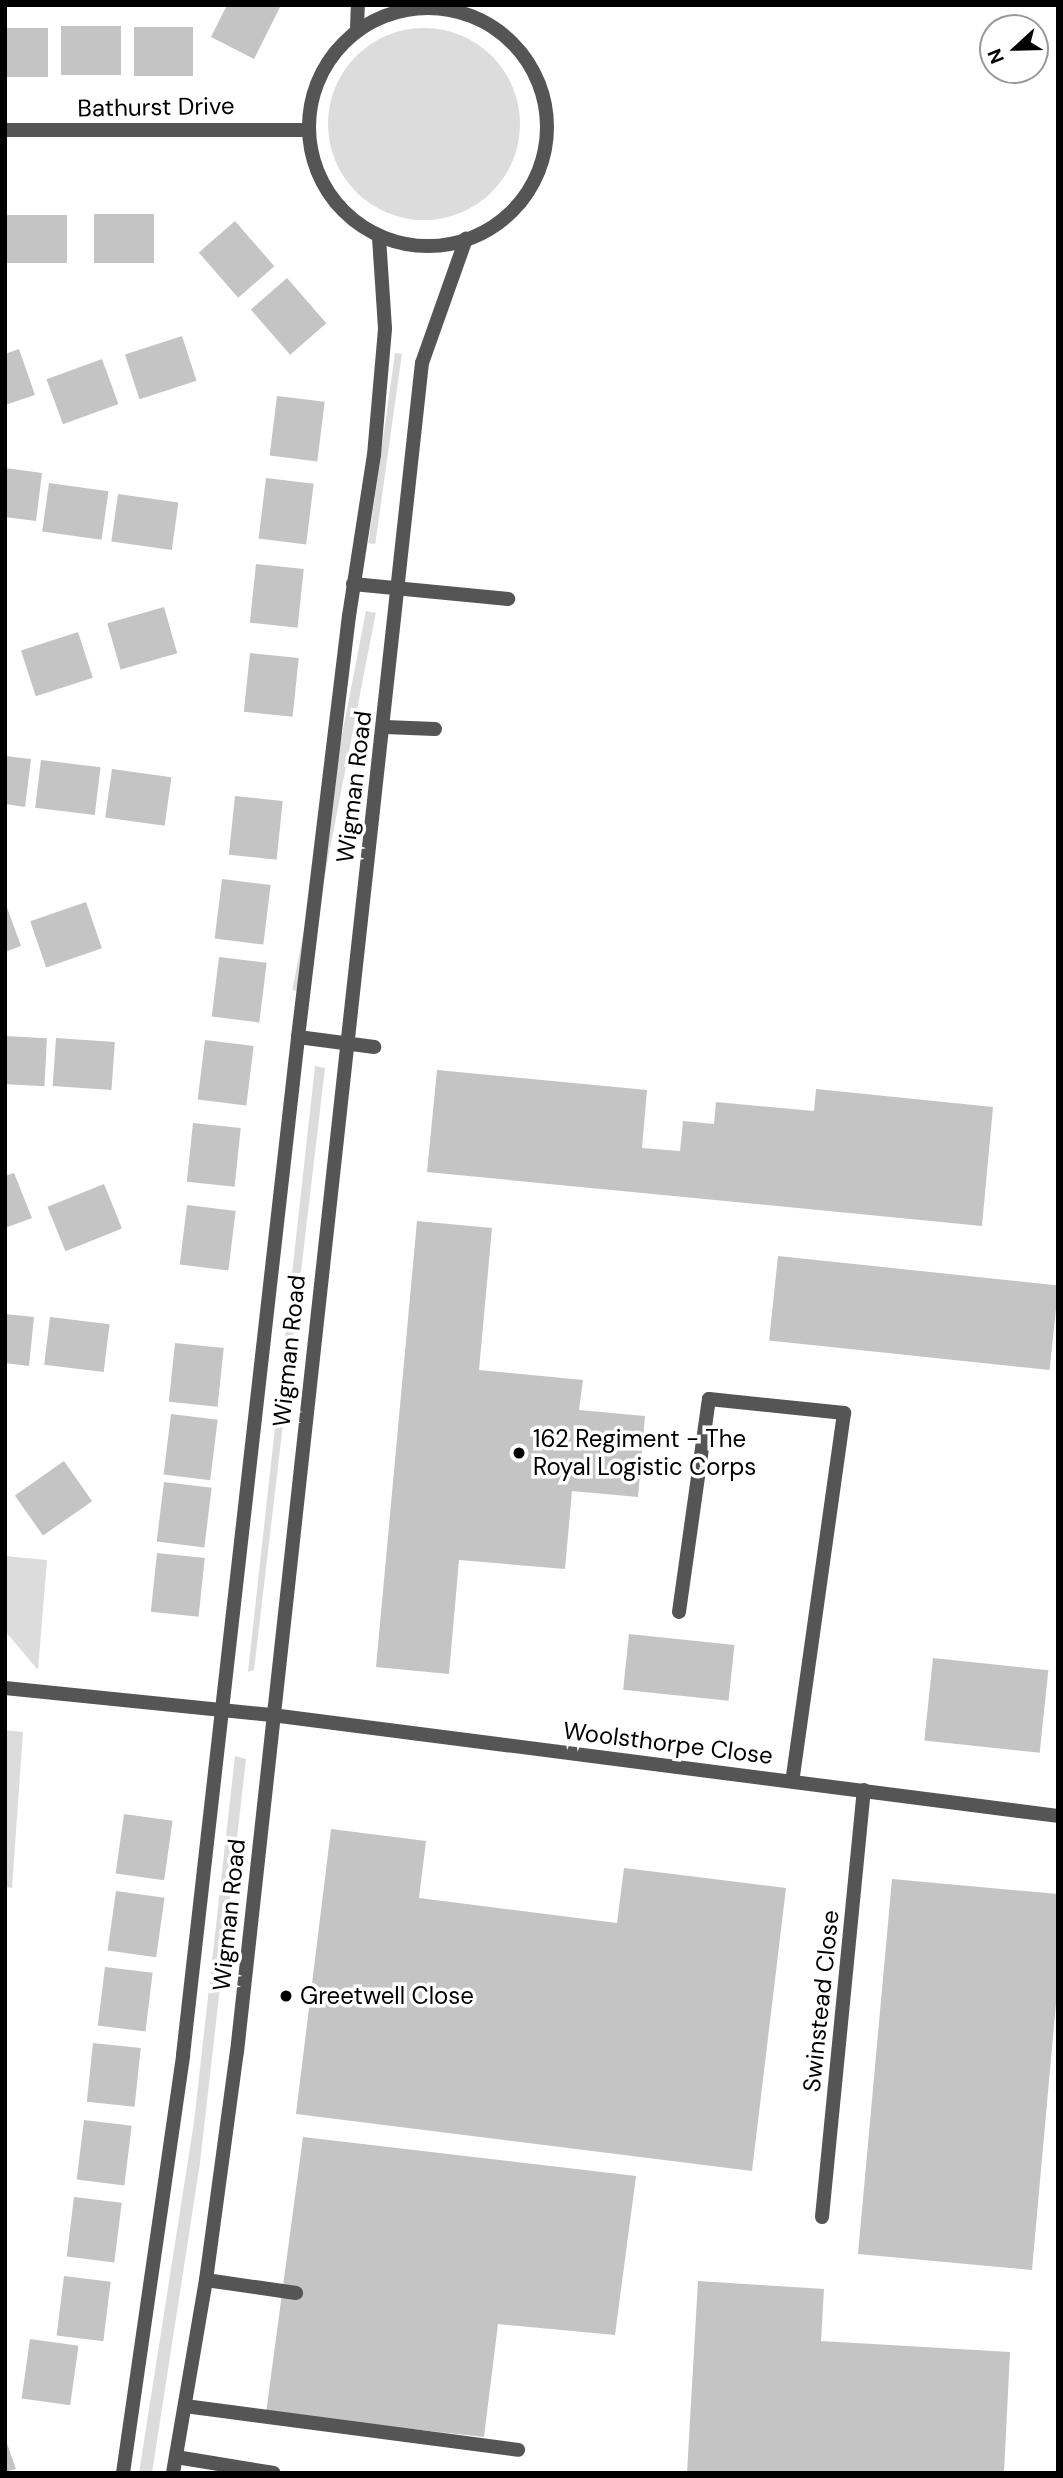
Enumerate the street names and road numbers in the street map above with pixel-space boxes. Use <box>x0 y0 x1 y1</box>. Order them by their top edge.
street label: Bathurst Drive <box>77 91 235 123</box>
street label: Wigman Road <box>330 709 378 865</box>
street label: Wigman Road <box>267 1273 311 1429</box>
street label: Woolsthorpe Close <box>561 1716 775 1770</box>
street label: Wigman Road <box>207 1837 251 1993</box>
street label: Swinstead Close <box>797 1909 845 2093</box>

